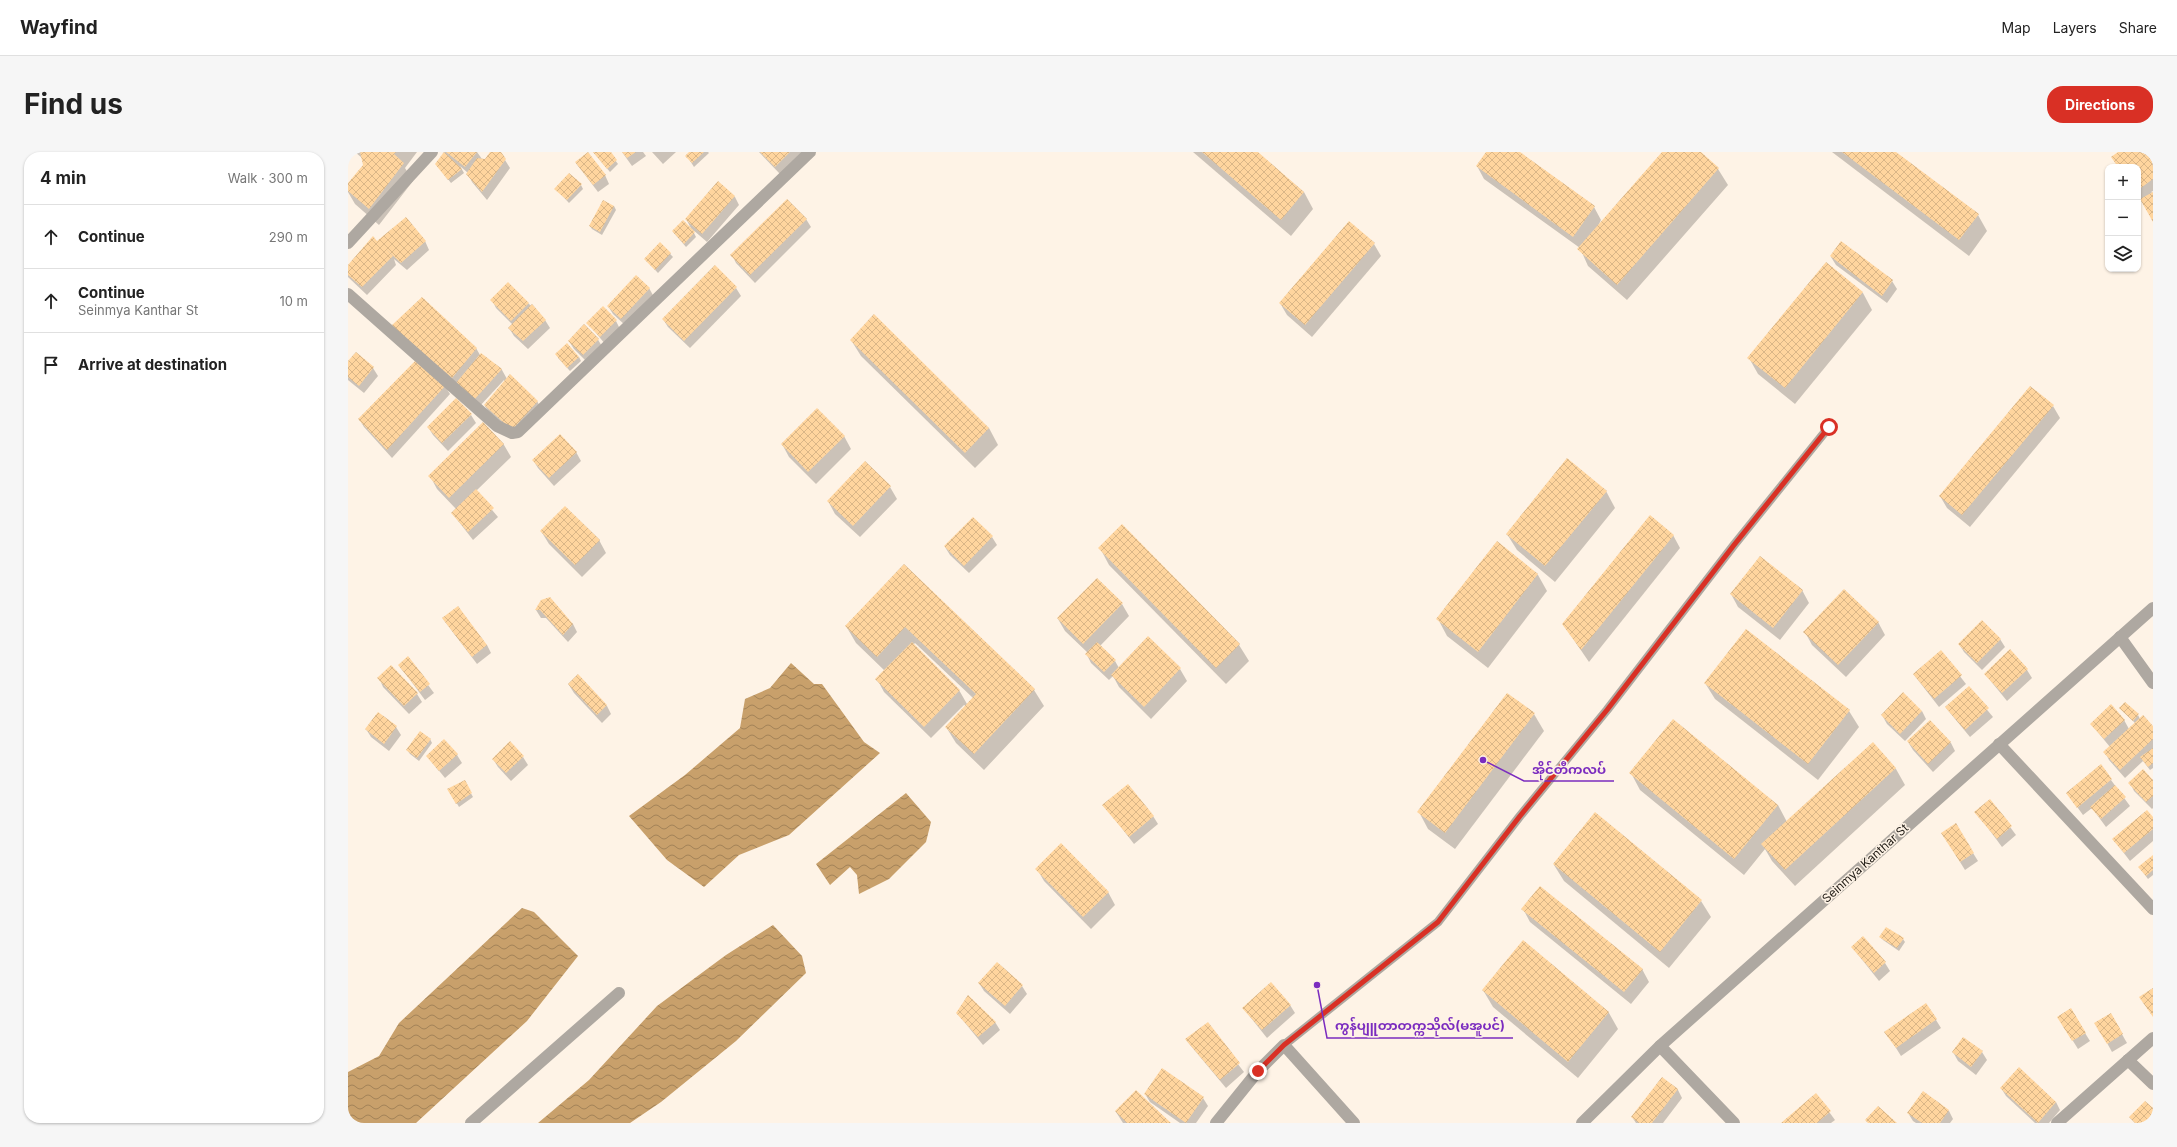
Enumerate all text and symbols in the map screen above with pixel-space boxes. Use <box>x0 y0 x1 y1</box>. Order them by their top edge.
text: Wayfind <box>20 16 98 39</box>
text: Map <box>2002 19 2031 36</box>
text: Layers <box>2053 19 2097 36</box>
text: Share <box>2119 19 2157 36</box>
button: Directions <box>2047 86 2153 123</box>
text: Find us <box>24 87 123 121</box>
map controls <box>2105 164 2141 272</box>
button: + <box>2105 164 2141 200</box>
text: 4 min <box>40 168 86 188</box>
text: Walk · 300 m <box>228 170 308 186</box>
button: − <box>2105 200 2141 236</box>
icon: ahead <box>40 226 62 248</box>
text: Continue <box>78 227 145 246</box>
text: 290 m <box>269 229 308 245</box>
button: layers <box>2105 236 2141 272</box>
text: Continue <box>78 283 145 302</box>
icon: ahead <box>40 290 62 312</box>
text: 10 m <box>279 293 308 309</box>
text: Seinmya Kanthar St <box>78 302 198 318</box>
icon: arrive <box>40 354 62 376</box>
text: Arrive at destination <box>78 355 227 374</box>
route start <box>1820 418 1838 436</box>
callout: အိုင်တီကလပ် <box>1524 756 1614 781</box>
text: အိုင်တီကလပ် <box>1532 760 1606 781</box>
street label: Seinmya Kanthar St <box>1819 820 1911 906</box>
callout: ကွန်ပျူတာတက္ကသိုလ်(မအူပင်) <box>1327 1013 1513 1038</box>
text: ကွန်ပျူတာတက္ကသိုလ်(မအူပင်) <box>1335 1016 1505 1037</box>
route end <box>1249 1062 1267 1080</box>

